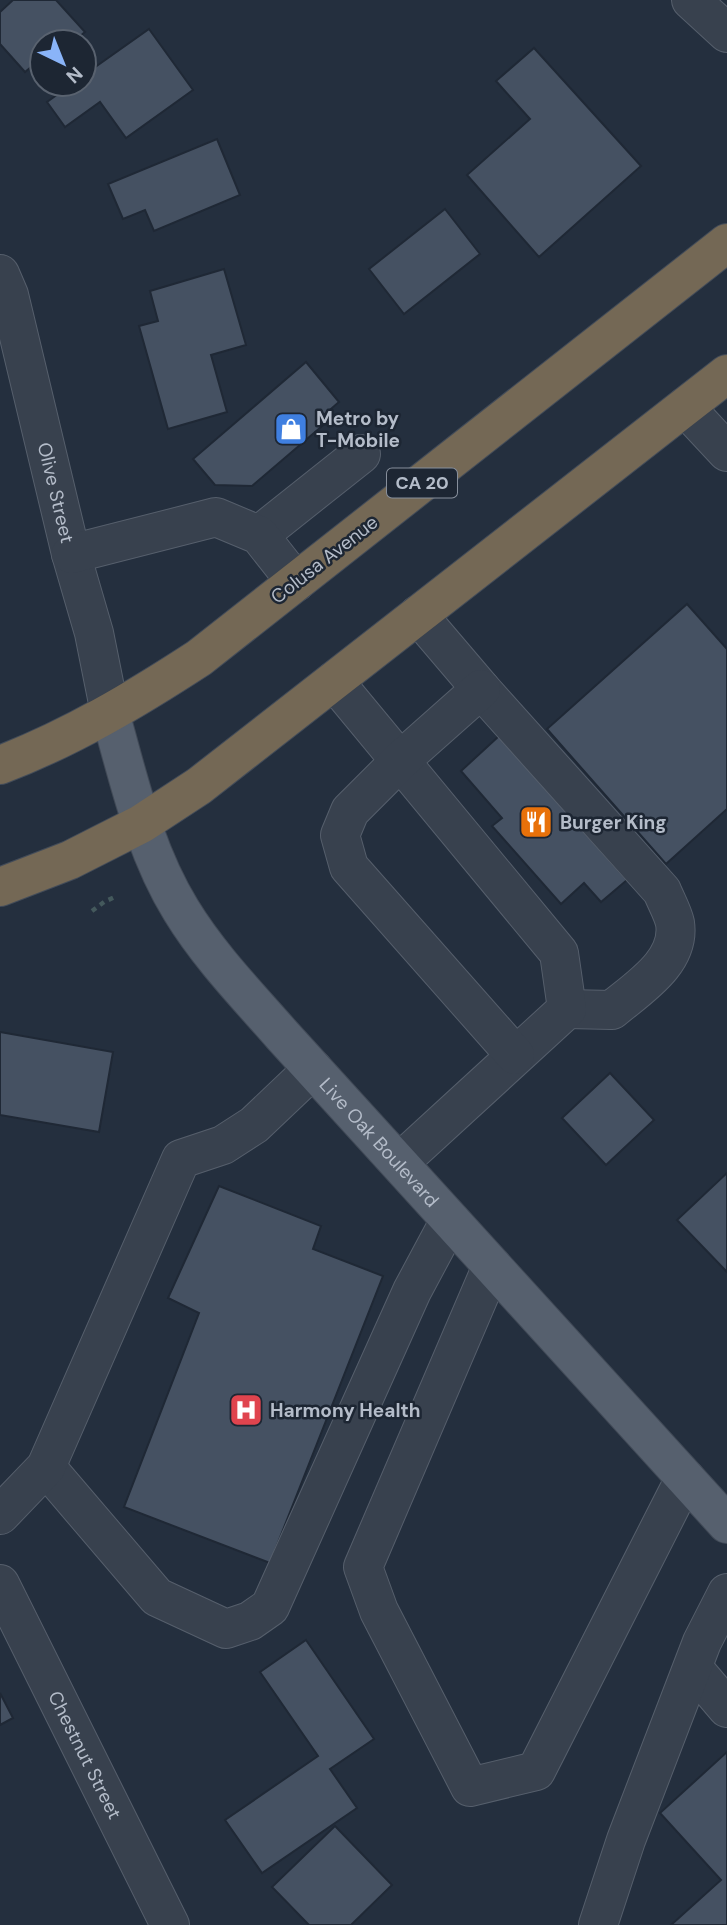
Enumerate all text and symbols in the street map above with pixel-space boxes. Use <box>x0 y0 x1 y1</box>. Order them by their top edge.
north arrow <box>28 28 98 98</box>
text: N <box>61 61 88 89</box>
place label: Metro by T-Mobile <box>316 406 400 453</box>
shop icon: Metro by T-Mobile <box>272 410 310 448</box>
street label: Olive Street <box>32 440 80 546</box>
road number: CA 20 <box>387 468 457 498</box>
street label: Colusa Avenue <box>266 510 383 609</box>
restaurant icon: Burger King <box>517 803 555 841</box>
place label: Burger King <box>560 810 667 835</box>
street label: Live Oak Boulevard <box>314 1073 444 1213</box>
hospital icon: Harmony Health <box>227 1391 265 1429</box>
place label: Harmony Health <box>270 1398 420 1423</box>
street label: Chestnut Street <box>42 1687 127 1823</box>

